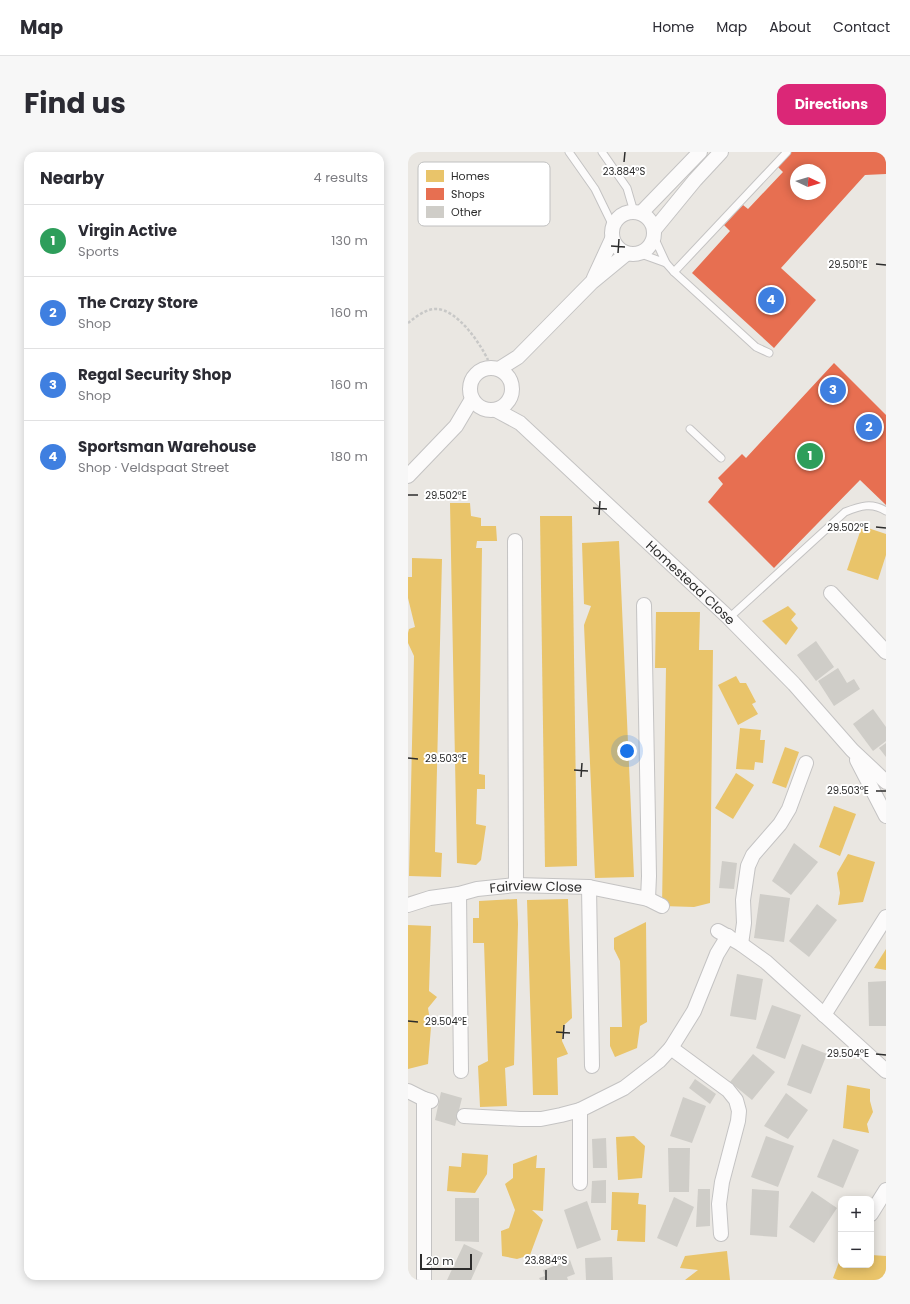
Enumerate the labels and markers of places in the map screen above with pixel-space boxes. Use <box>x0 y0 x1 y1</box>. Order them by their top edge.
pin: 4 <box>758 285 784 315</box>
pin: 3 <box>820 375 846 405</box>
pin: 2 <box>856 412 882 442</box>
pin: 1 <box>797 441 823 471</box>

